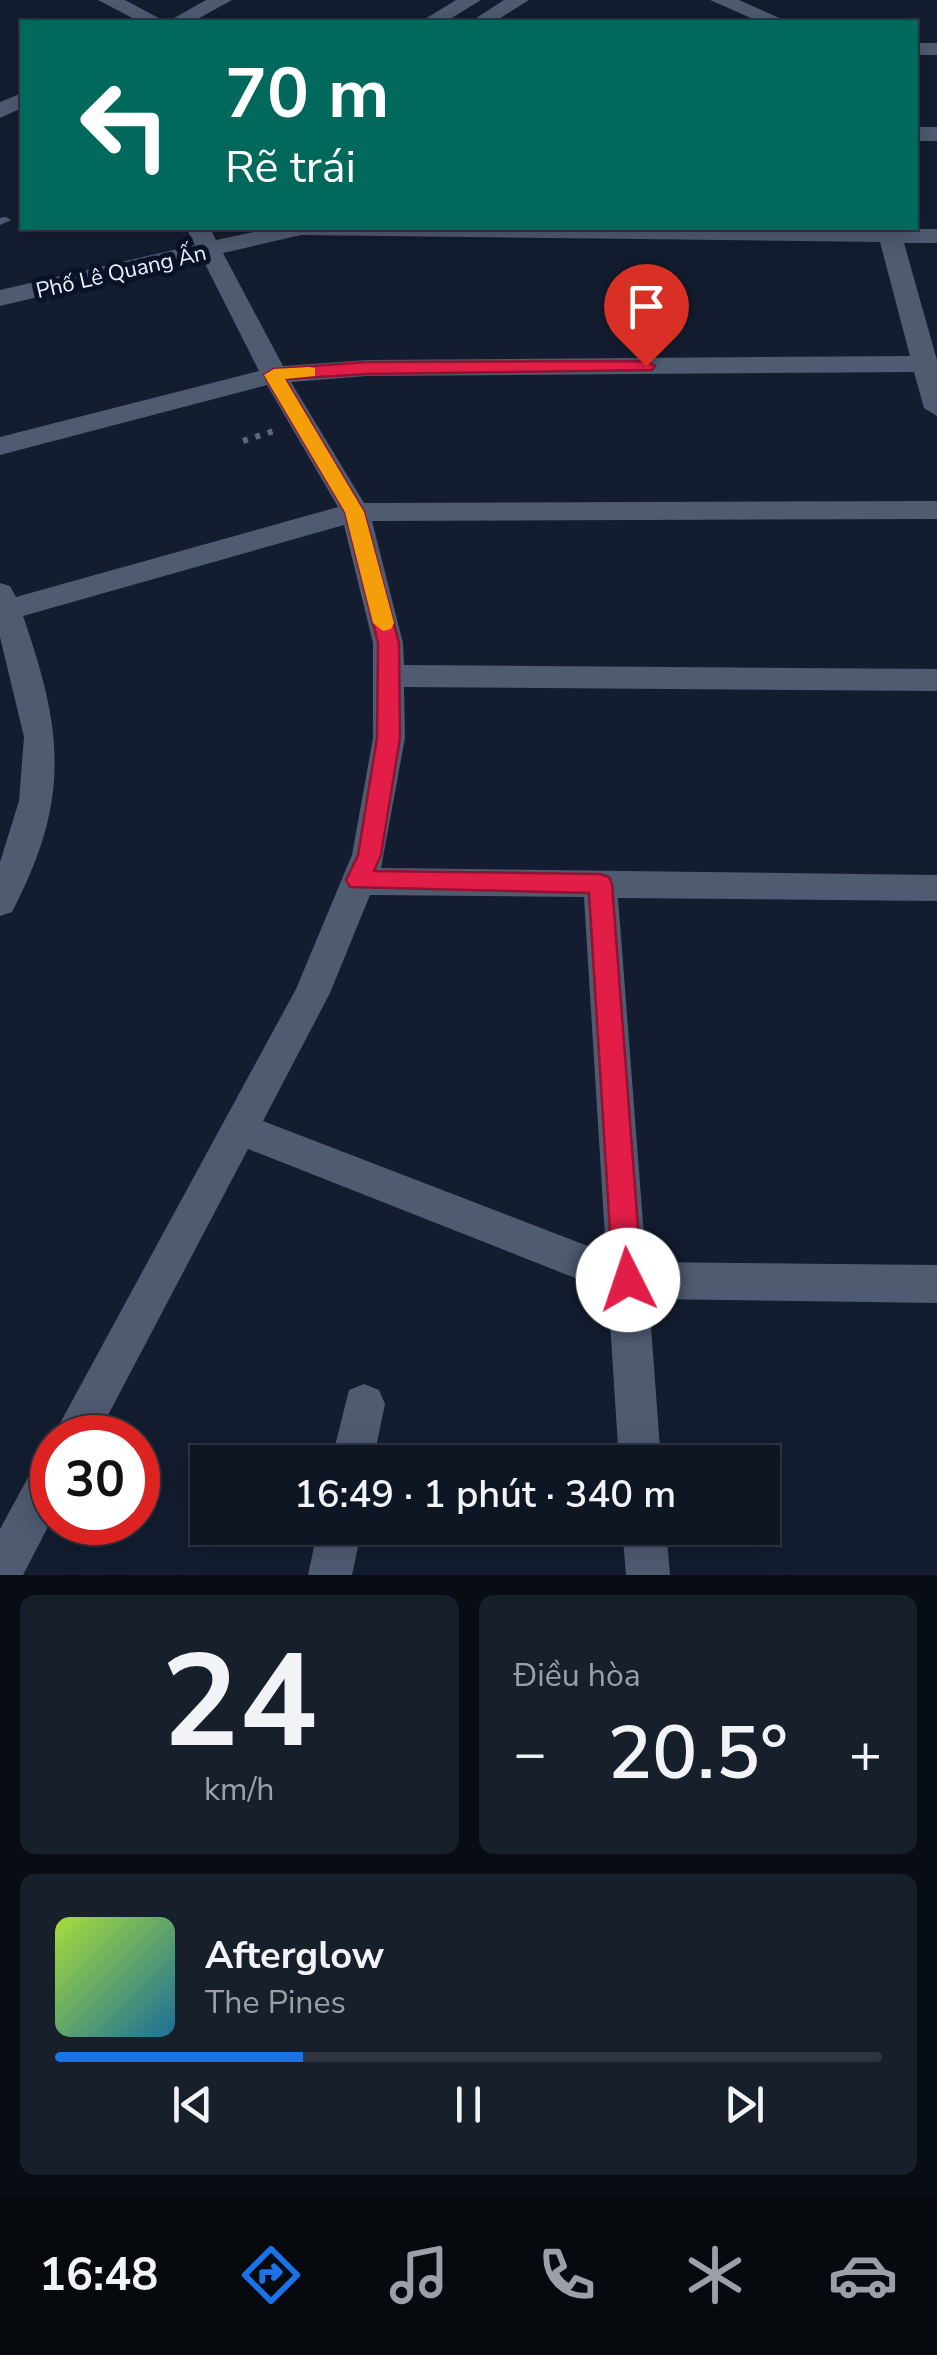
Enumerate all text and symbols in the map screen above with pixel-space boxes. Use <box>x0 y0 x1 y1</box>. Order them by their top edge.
text: 70 m <box>225 46 389 142</box>
icon: left <box>60 60 190 190</box>
text: Rẽ trái <box>225 137 356 198</box>
street label: Phố Lê Quang Ấn <box>33 237 209 306</box>
pin <box>604 264 689 367</box>
icon: arrive <box>619 279 674 334</box>
position arrow <box>576 1228 680 1332</box>
speed limit sign: 30 <box>30 1415 160 1545</box>
text: 16:49 · 1 phút · 340 m <box>294 1469 676 1520</box>
text: 24 <box>161 1614 317 1791</box>
text: Điều hòa <box>514 1654 641 1697</box>
text: 20.5° <box>607 1702 788 1804</box>
text: − <box>514 1716 547 1791</box>
text: + <box>849 1716 882 1791</box>
text: km/h <box>204 1768 275 1811</box>
text: Afterglow <box>205 1930 384 1981</box>
text: The Pines <box>205 1981 346 2024</box>
icon: previous <box>165 2077 220 2132</box>
icon: pause <box>441 2077 496 2132</box>
icon: next <box>717 2077 772 2132</box>
icon: directions <box>236 2240 306 2310</box>
icon: music <box>384 2240 454 2310</box>
icon: phone <box>532 2240 602 2310</box>
icon: climate <box>680 2240 750 2310</box>
icon: car <box>828 2240 898 2310</box>
text: 16:48 <box>39 2245 158 2306</box>

